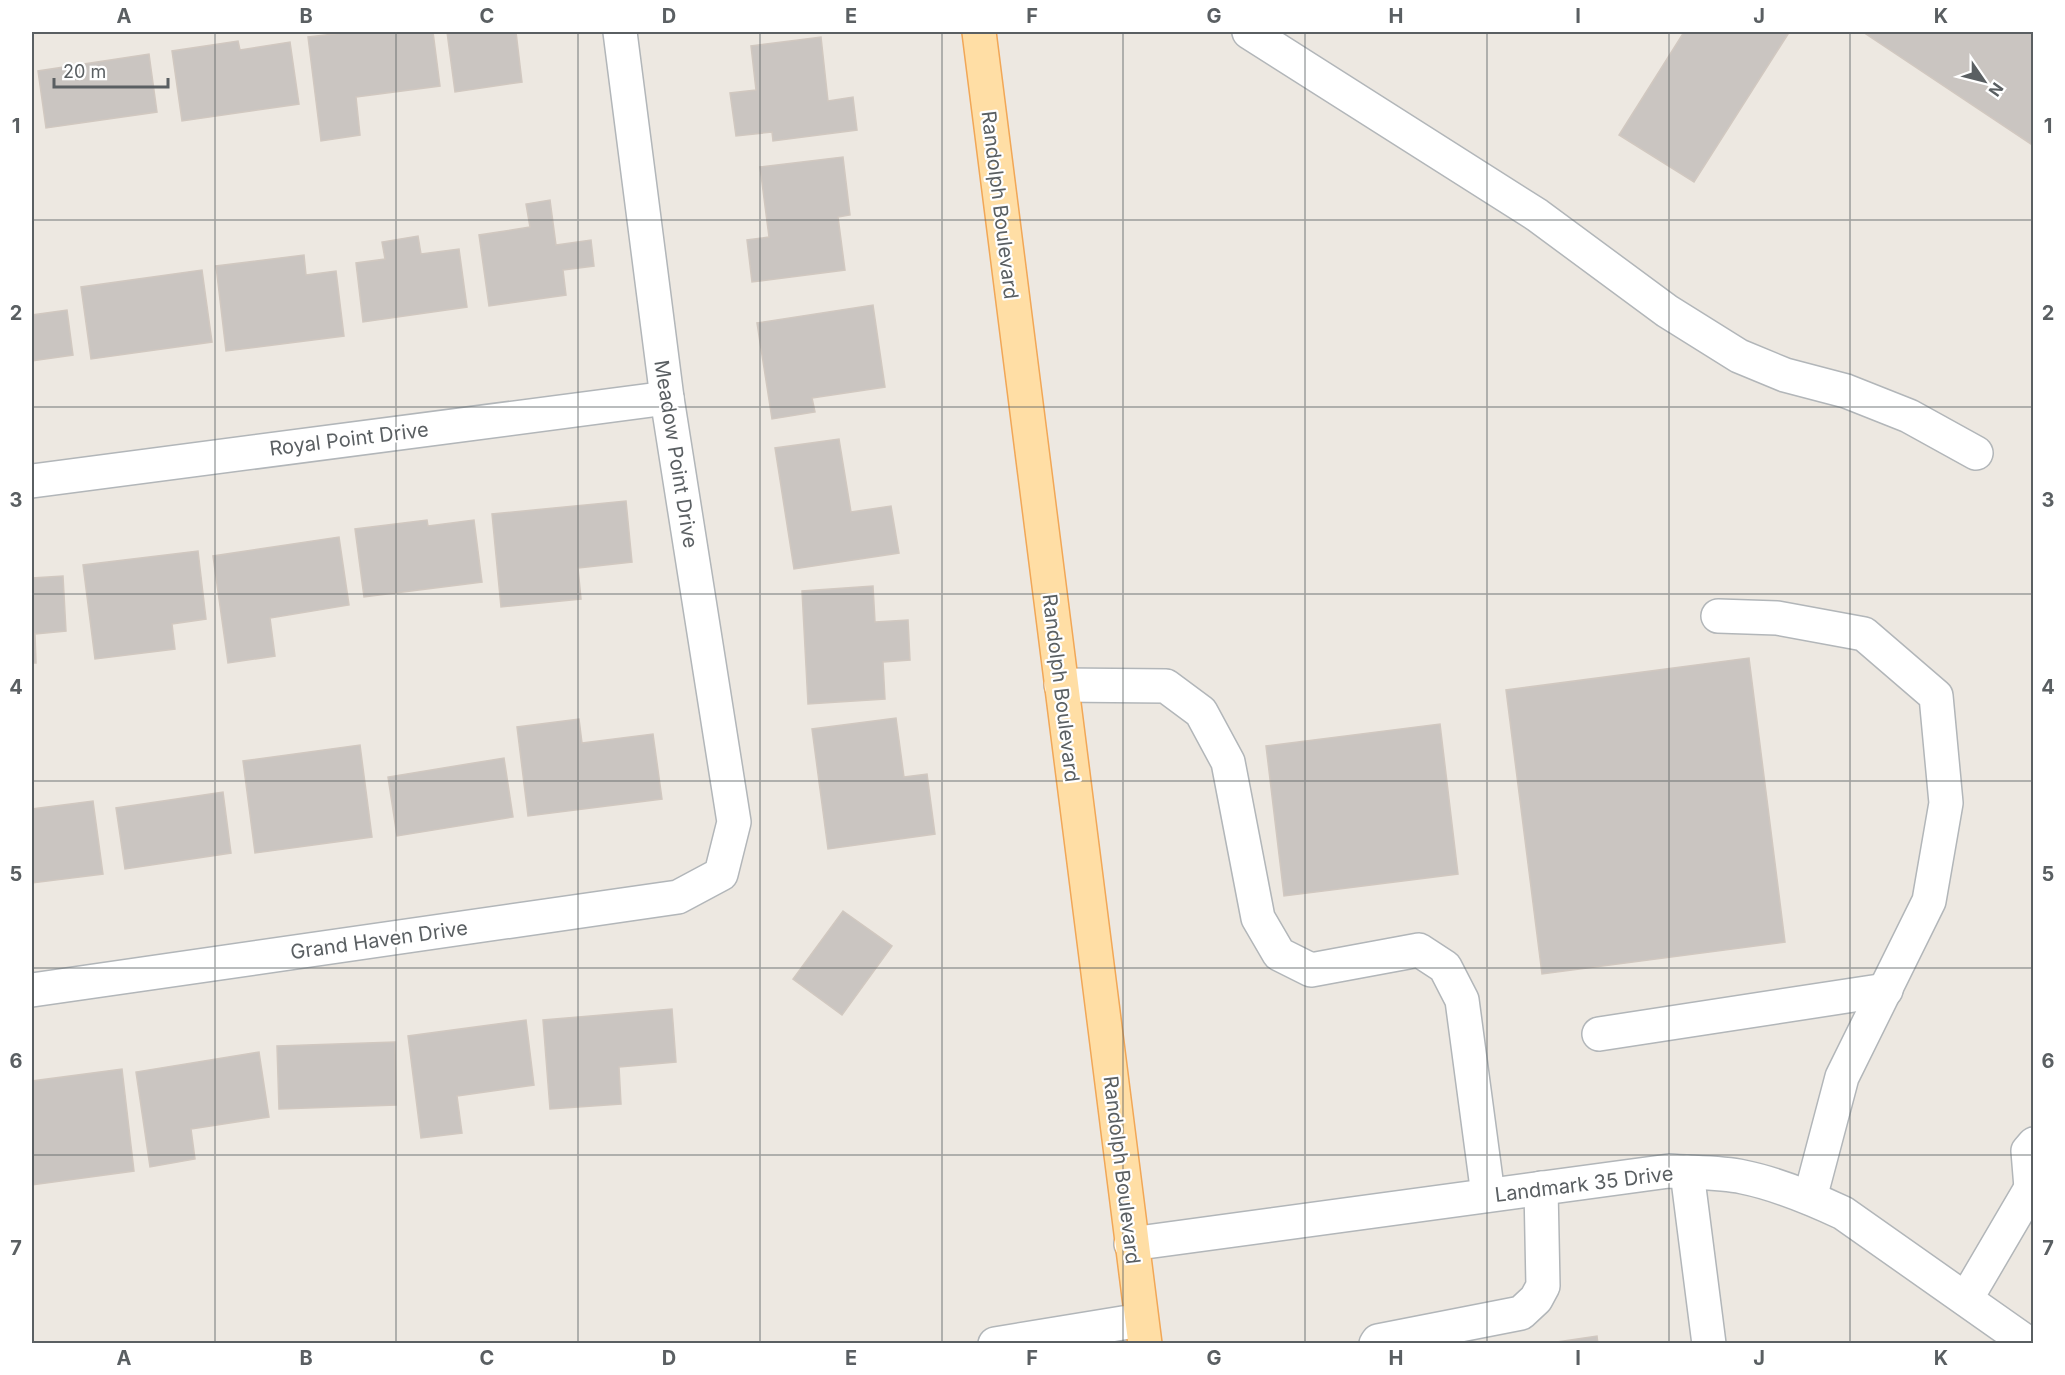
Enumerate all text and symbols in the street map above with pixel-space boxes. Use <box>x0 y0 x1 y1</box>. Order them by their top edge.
text: A <box>117 4 132 28</box>
text: B <box>299 4 313 28</box>
text: C <box>480 4 494 28</box>
text: D <box>662 4 676 28</box>
text: E <box>845 4 857 28</box>
text: F <box>1026 4 1038 28</box>
text: G <box>1206 4 1222 28</box>
text: H <box>1389 4 1403 28</box>
text: I <box>1575 4 1581 28</box>
text: J <box>1753 4 1765 28</box>
text: K <box>1934 4 1948 28</box>
scale bar <box>54 51 168 89</box>
north arrow <box>1954 51 2014 111</box>
text: 20 m <box>63 61 106 82</box>
text: N <box>1985 79 2008 100</box>
street label: Randolph Boulevard <box>977 110 1023 300</box>
text: 1 <box>12 114 20 138</box>
text: 1 <box>2044 114 2052 138</box>
text: 2 <box>10 301 22 325</box>
text: 2 <box>2042 301 2054 325</box>
street label: Meadow Point Drive <box>649 358 703 550</box>
street label: Royal Point Drive <box>268 417 430 461</box>
text: 3 <box>10 488 22 512</box>
text: 3 <box>2042 488 2054 512</box>
street label: Randolph Boulevard <box>1038 593 1084 783</box>
text: 4 <box>9 675 23 699</box>
text: 4 <box>2041 675 2055 699</box>
text: 5 <box>10 862 22 886</box>
text: 5 <box>2042 862 2054 886</box>
street label: Grand Haven Drive <box>289 916 469 964</box>
text: 6 <box>10 1049 23 1073</box>
text: 6 <box>2042 1049 2055 1073</box>
street label: Randolph Boulevard <box>1099 1075 1145 1265</box>
street label: Landmark 35 Drive <box>1493 1161 1675 1207</box>
text: 7 <box>10 1236 22 1260</box>
text: 7 <box>2042 1236 2054 1260</box>
text: A <box>117 1346 132 1370</box>
text: B <box>299 1346 313 1370</box>
text: C <box>480 1346 494 1370</box>
text: D <box>662 1346 676 1370</box>
text: E <box>845 1346 857 1370</box>
text: F <box>1026 1346 1038 1370</box>
text: G <box>1206 1346 1222 1370</box>
text: H <box>1389 1346 1403 1370</box>
text: I <box>1575 1346 1581 1370</box>
text: J <box>1753 1346 1765 1370</box>
text: K <box>1934 1346 1948 1370</box>

